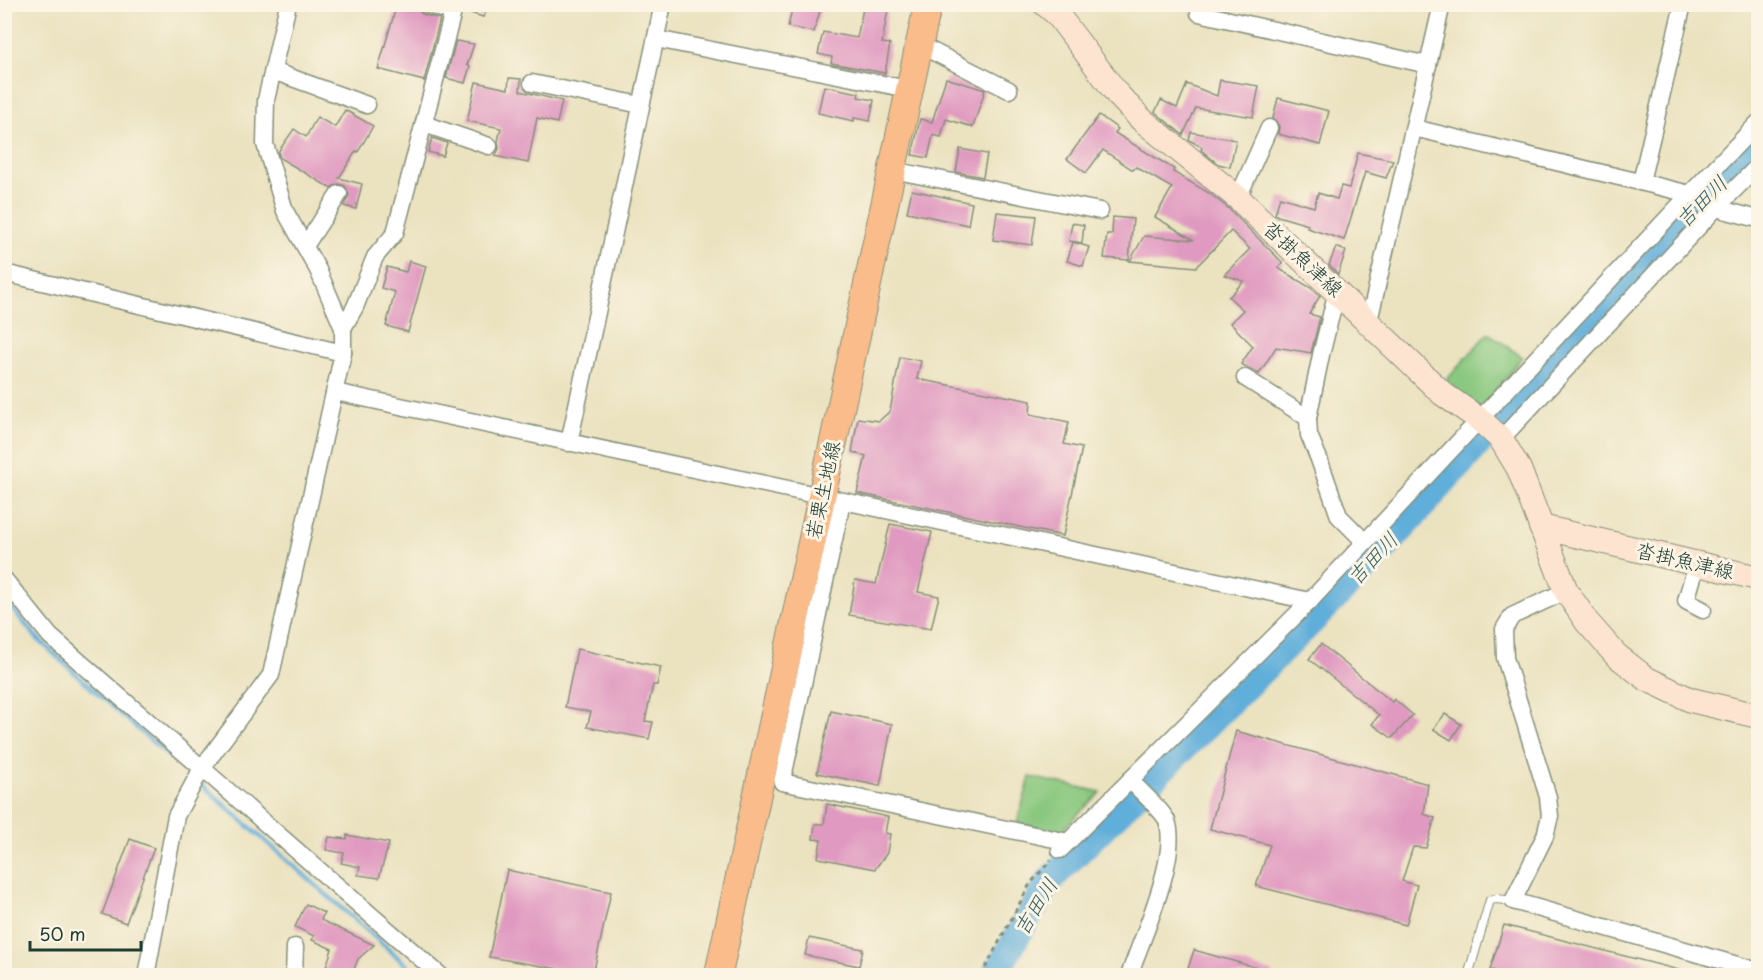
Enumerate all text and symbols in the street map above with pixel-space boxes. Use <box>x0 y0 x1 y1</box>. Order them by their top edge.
water label: 吉田川 <box>1667 167 1734 234</box>
street label: 沓掛魚津線 <box>1257 213 1350 303</box>
street label: 若栗生地線 <box>797 438 847 542</box>
water label: 吉田川 <box>1338 524 1405 592</box>
street label: 沓掛魚津線 <box>1633 534 1737 586</box>
water label: 吉田川 <box>1004 871 1065 941</box>
scale bar <box>30 914 141 952</box>
text: 50 m <box>39 920 86 947</box>

